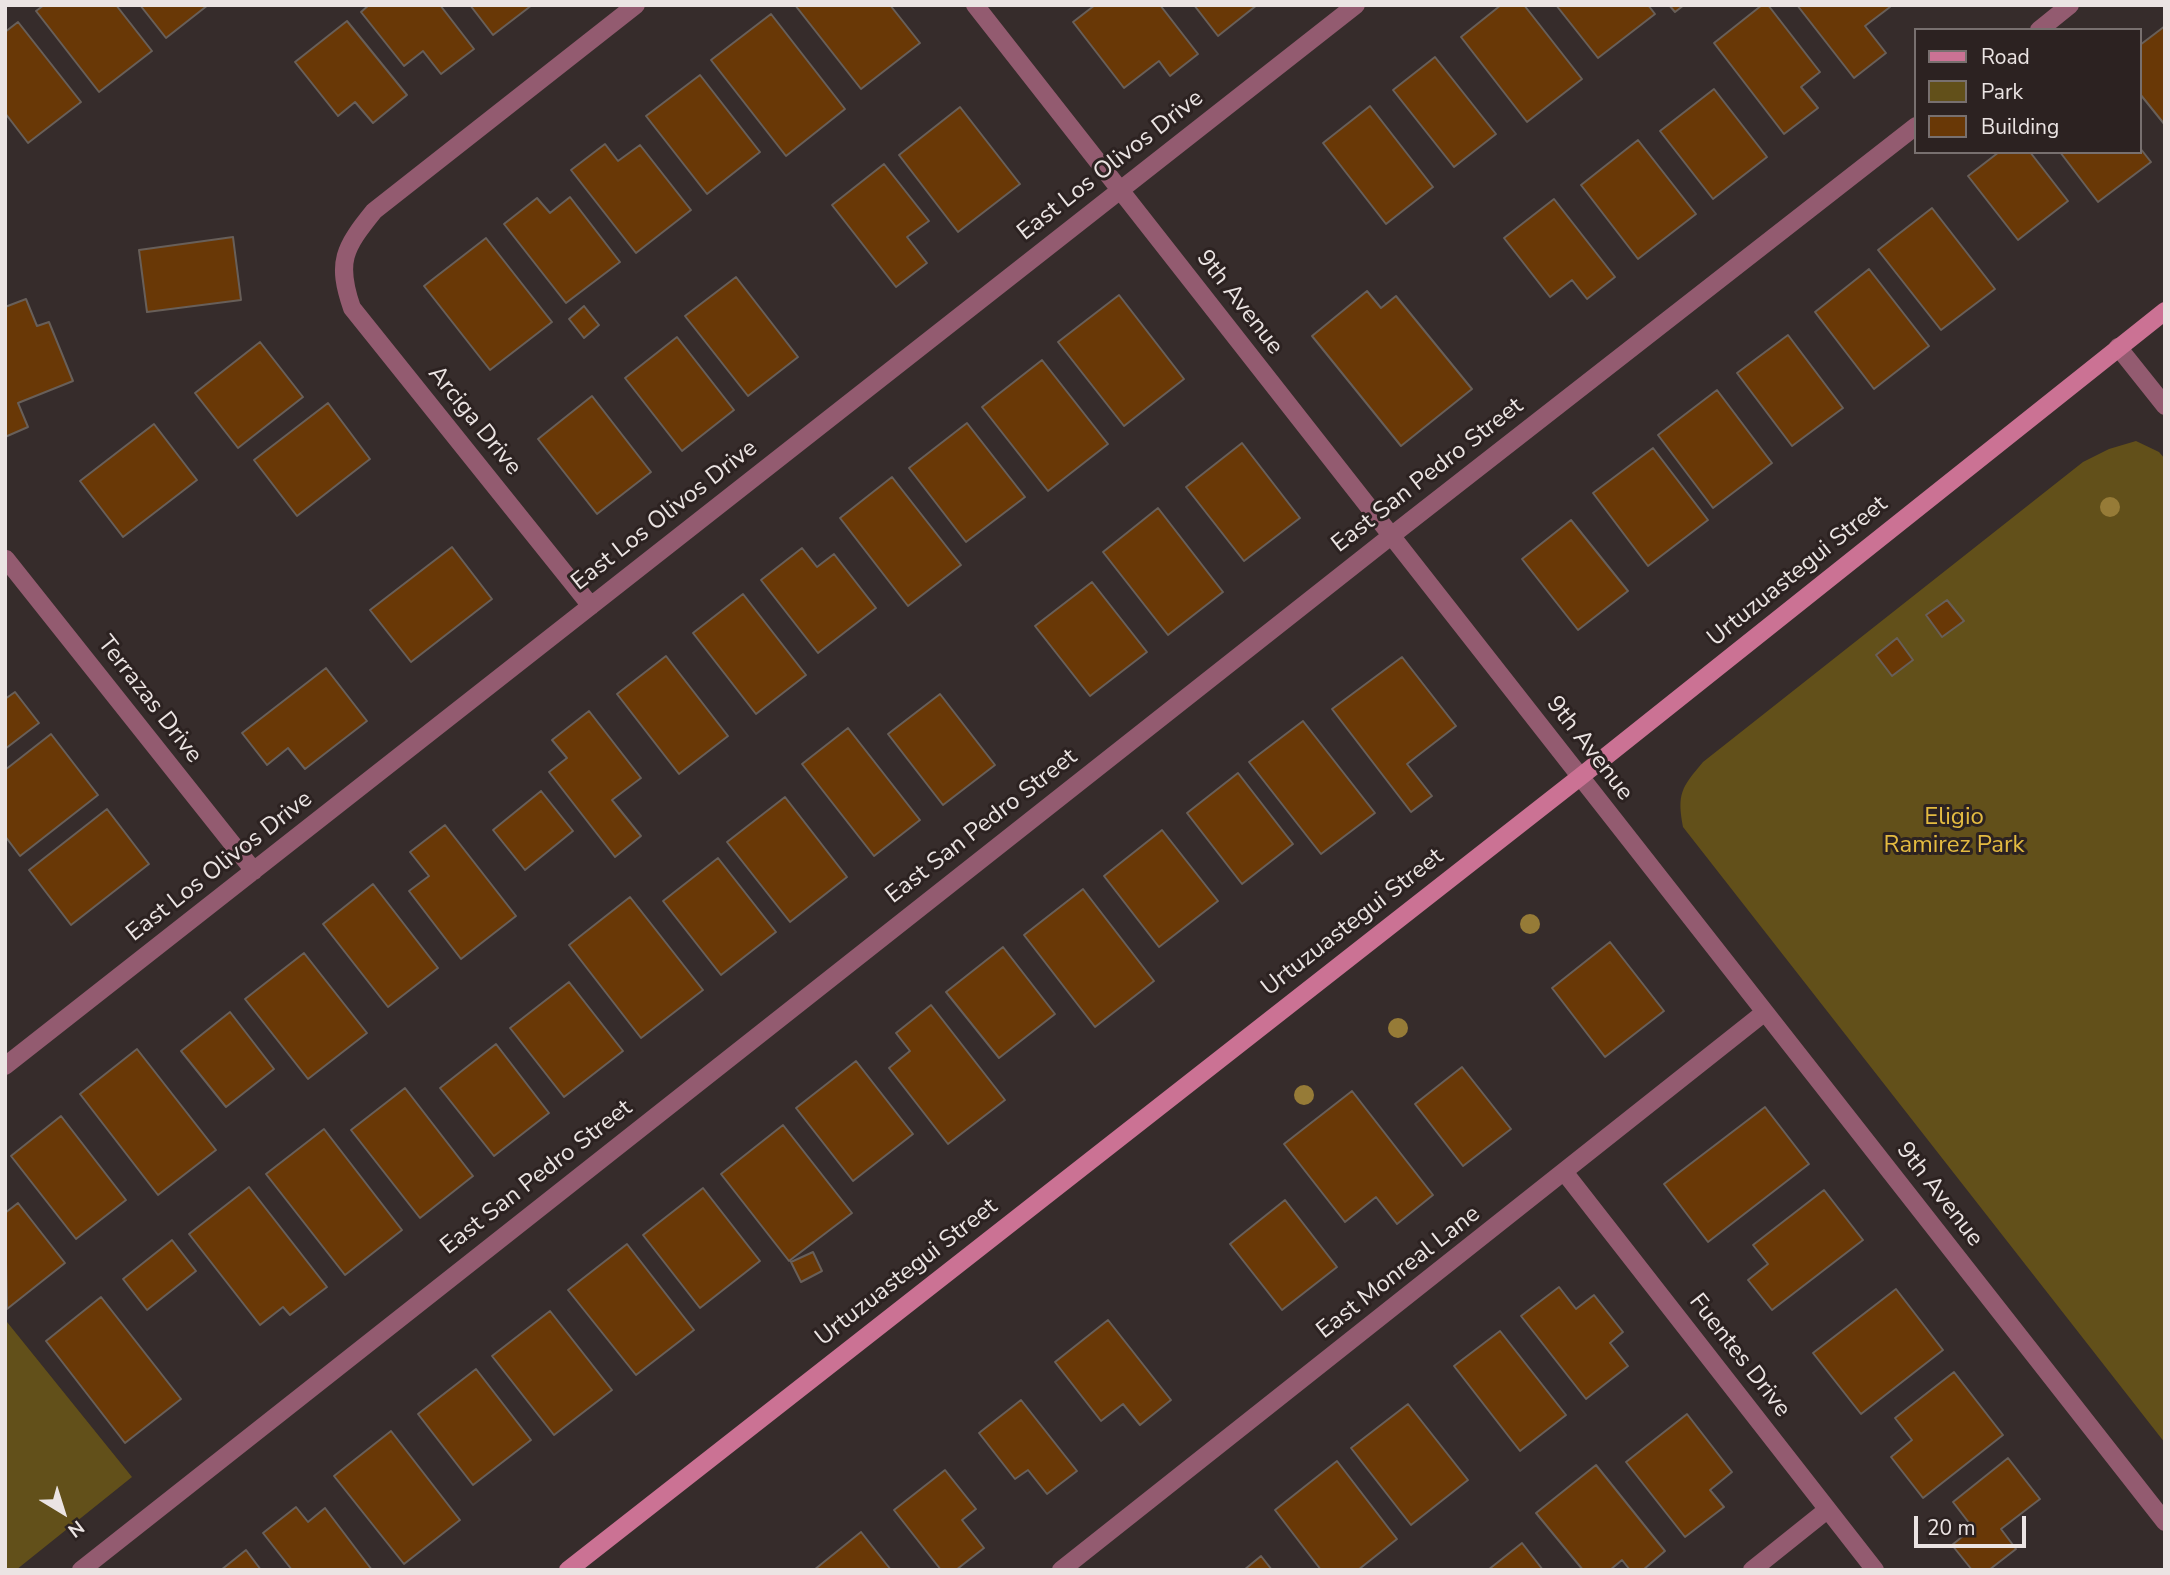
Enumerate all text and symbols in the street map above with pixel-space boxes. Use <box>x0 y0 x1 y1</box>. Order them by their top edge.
legend <box>1914 28 2142 154</box>
text: Road <box>1981 43 2030 71</box>
text: Park <box>1981 78 2023 106</box>
street label: East Los Olivos Drive <box>1012 85 1210 247</box>
text: Building <box>1981 113 2059 141</box>
street label: 9th Avenue <box>1189 245 1289 361</box>
street label: Arciga Drive <box>421 360 527 482</box>
street label: East San Pedro Street <box>1327 392 1529 560</box>
street label: East Los Olivos Drive <box>566 435 764 597</box>
street label: Urtuzuastegui Street <box>1702 491 1894 653</box>
street label: Terrazas Drive <box>90 631 208 769</box>
street label: 9th Avenue <box>1539 691 1639 807</box>
street label: East San Pedro Street <box>881 743 1083 911</box>
street label: East Los Olivos Drive <box>121 786 319 948</box>
park label: Eligio Ramirez Park <box>1883 804 2025 860</box>
street label: Urtuzuastegui Street <box>1256 843 1450 1003</box>
street label: East San Pedro Street <box>436 1094 638 1262</box>
street label: 9th Avenue <box>1889 1137 1989 1253</box>
street label: Urtuzuastegui Street <box>810 1193 1004 1353</box>
street label: East Monreal Lane <box>1312 1200 1486 1346</box>
street label: Fuentes Drive <box>1682 1289 1796 1423</box>
north arrow <box>28 1477 98 1547</box>
scale bar <box>1918 1502 2030 1546</box>
text: N <box>62 1514 90 1543</box>
text: 20 m <box>1927 1514 1976 1542</box>

